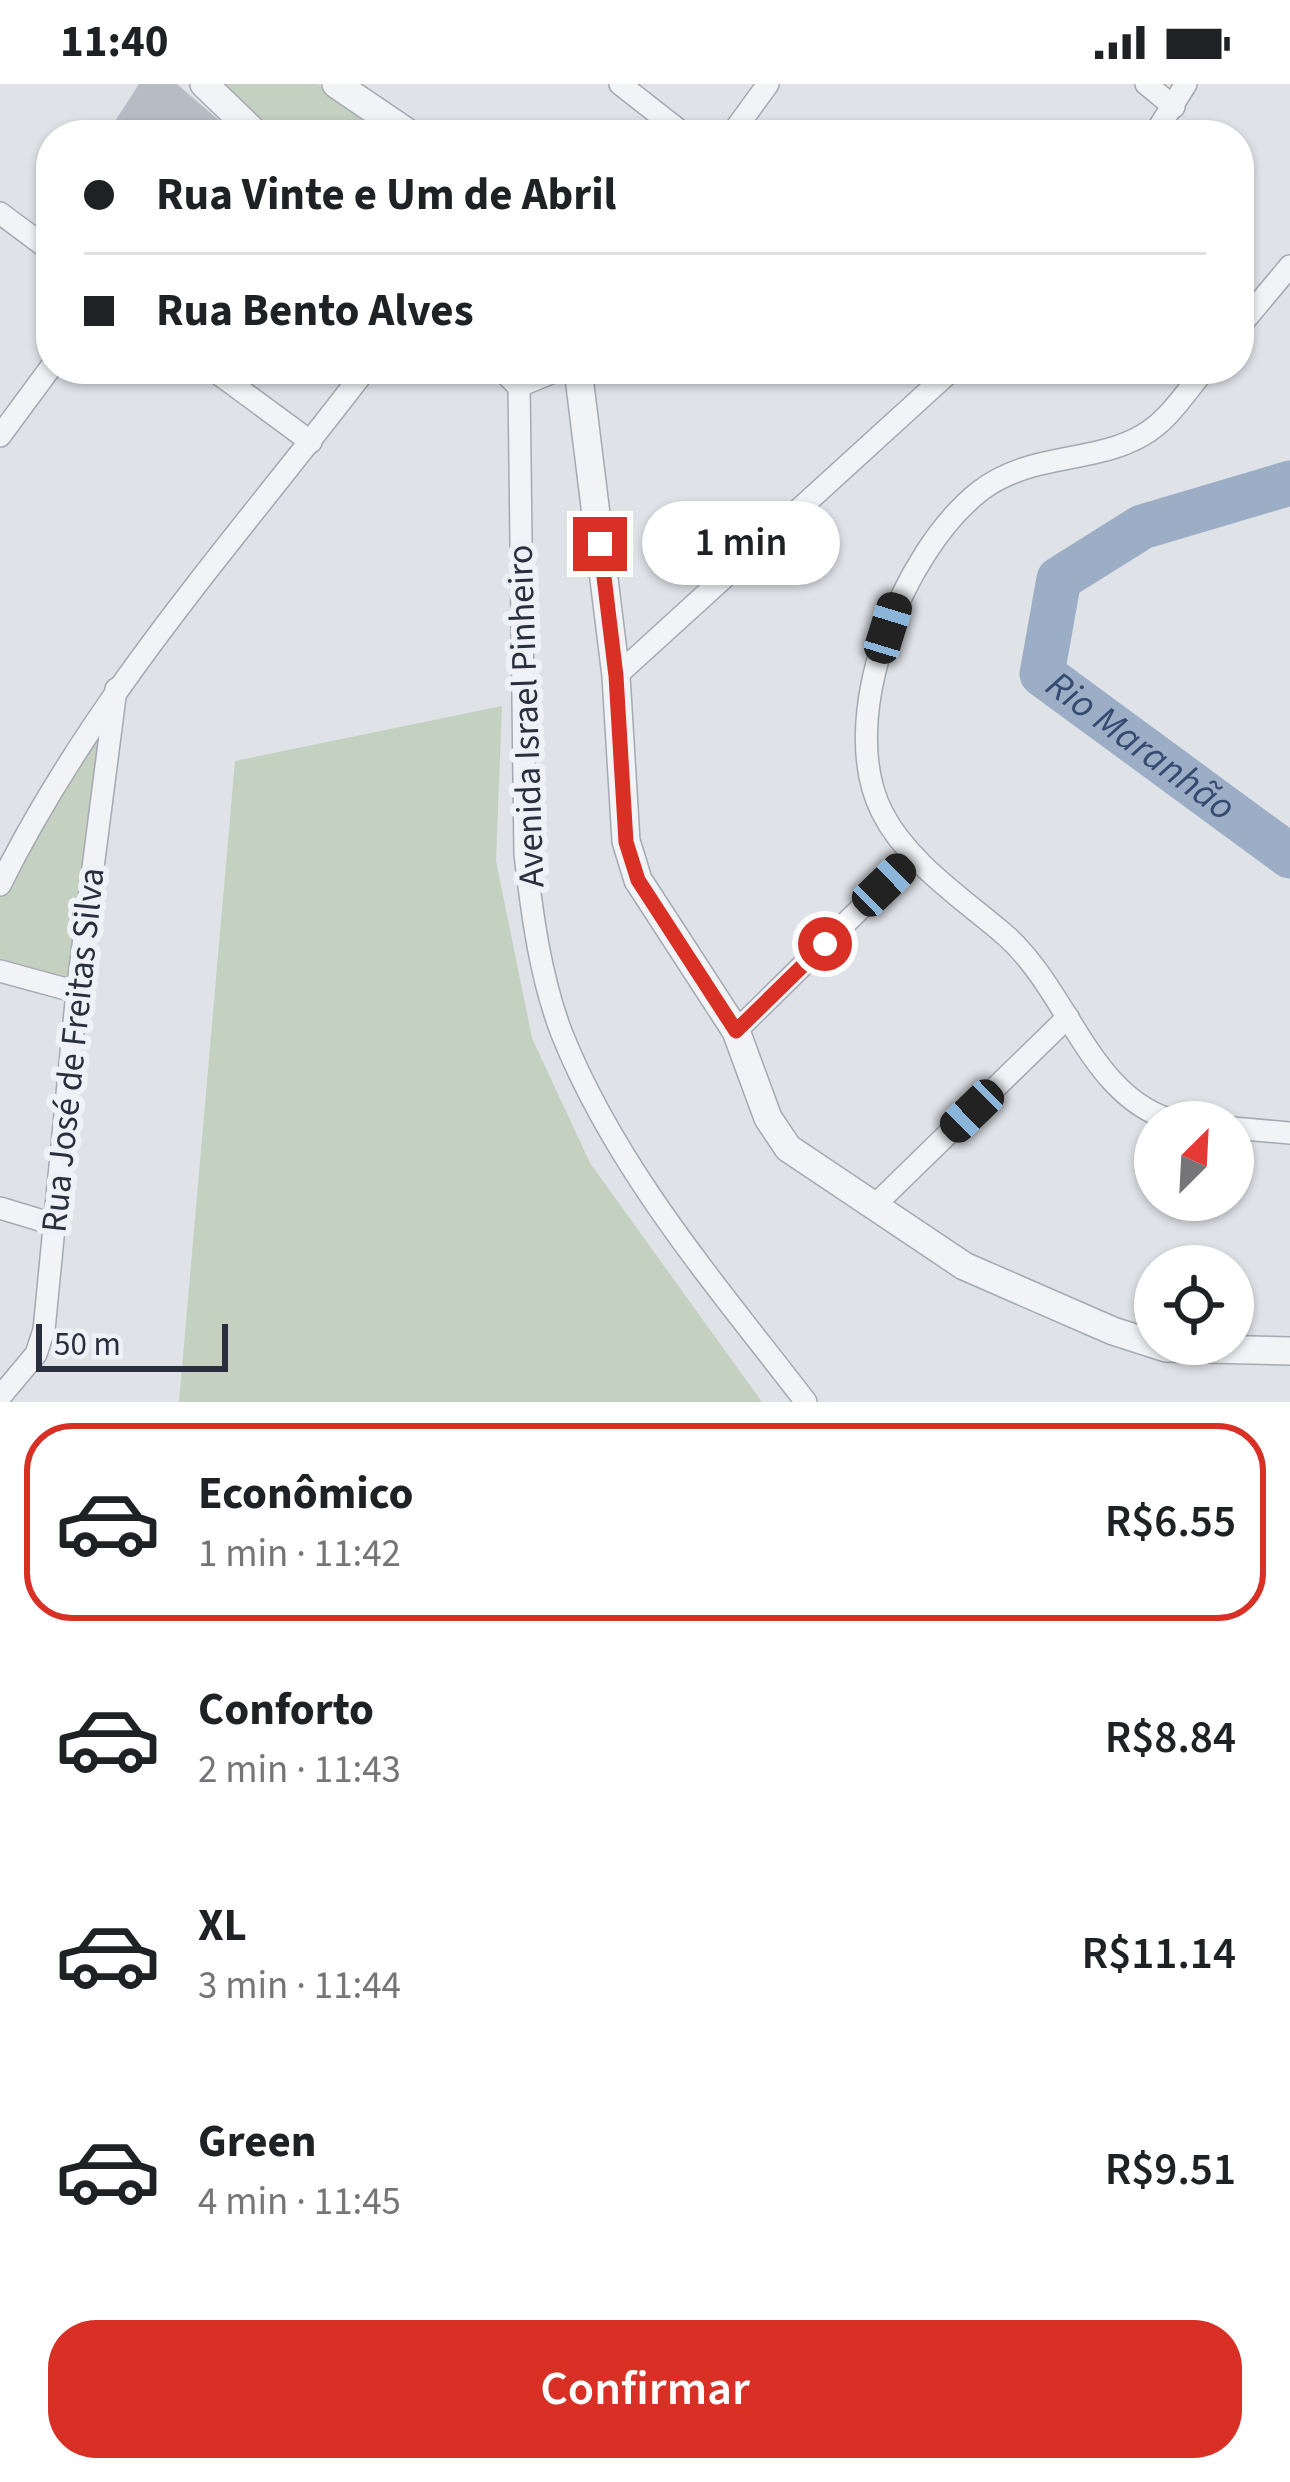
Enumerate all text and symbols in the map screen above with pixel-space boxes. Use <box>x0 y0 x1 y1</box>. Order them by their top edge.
text: 11:40 <box>60 10 169 74</box>
text: Rua Vinte e Um de Abril <box>156 163 616 227</box>
text: Rua Bento Alves <box>156 279 474 343</box>
callout: 1 min <box>642 502 840 586</box>
text: 1 min <box>695 515 787 571</box>
route end <box>573 517 627 571</box>
street label: Avenida Israel Pinheiro <box>495 544 557 888</box>
car <box>860 588 916 668</box>
water label: Rio Maranhão <box>1034 658 1247 835</box>
car <box>846 847 922 923</box>
street label: Rua José de Freitas Silva <box>28 865 118 1235</box>
route start <box>798 917 852 971</box>
car <box>934 1073 1010 1149</box>
north arrow <box>1134 1101 1254 1221</box>
map controls <box>1134 1101 1254 1365</box>
button: locate <box>1134 1245 1254 1365</box>
scale bar <box>36 1318 228 1371</box>
text: 50 m <box>54 1321 121 1368</box>
text: Econômico <box>198 1462 414 1526</box>
icon: car <box>54 1468 162 1576</box>
text: R$6.55 <box>1105 1490 1236 1554</box>
text: 1 min · 11:42 <box>198 1526 401 1582</box>
text: Conforto <box>198 1678 374 1742</box>
icon: car <box>54 1684 162 1792</box>
text: R$8.84 <box>1105 1706 1236 1770</box>
text: 2 min · 11:43 <box>198 1742 401 1798</box>
text: XL <box>198 1894 247 1958</box>
icon: car <box>54 1900 162 2008</box>
text: R$11.14 <box>1082 1922 1236 1986</box>
text: 3 min · 11:44 <box>198 1958 401 2014</box>
text: Green <box>198 2110 317 2174</box>
icon: car <box>54 2116 162 2224</box>
text: R$9.51 <box>1105 2138 1236 2202</box>
text: 4 min · 11:45 <box>198 2174 401 2230</box>
button: Confirmar <box>48 2320 1242 2458</box>

